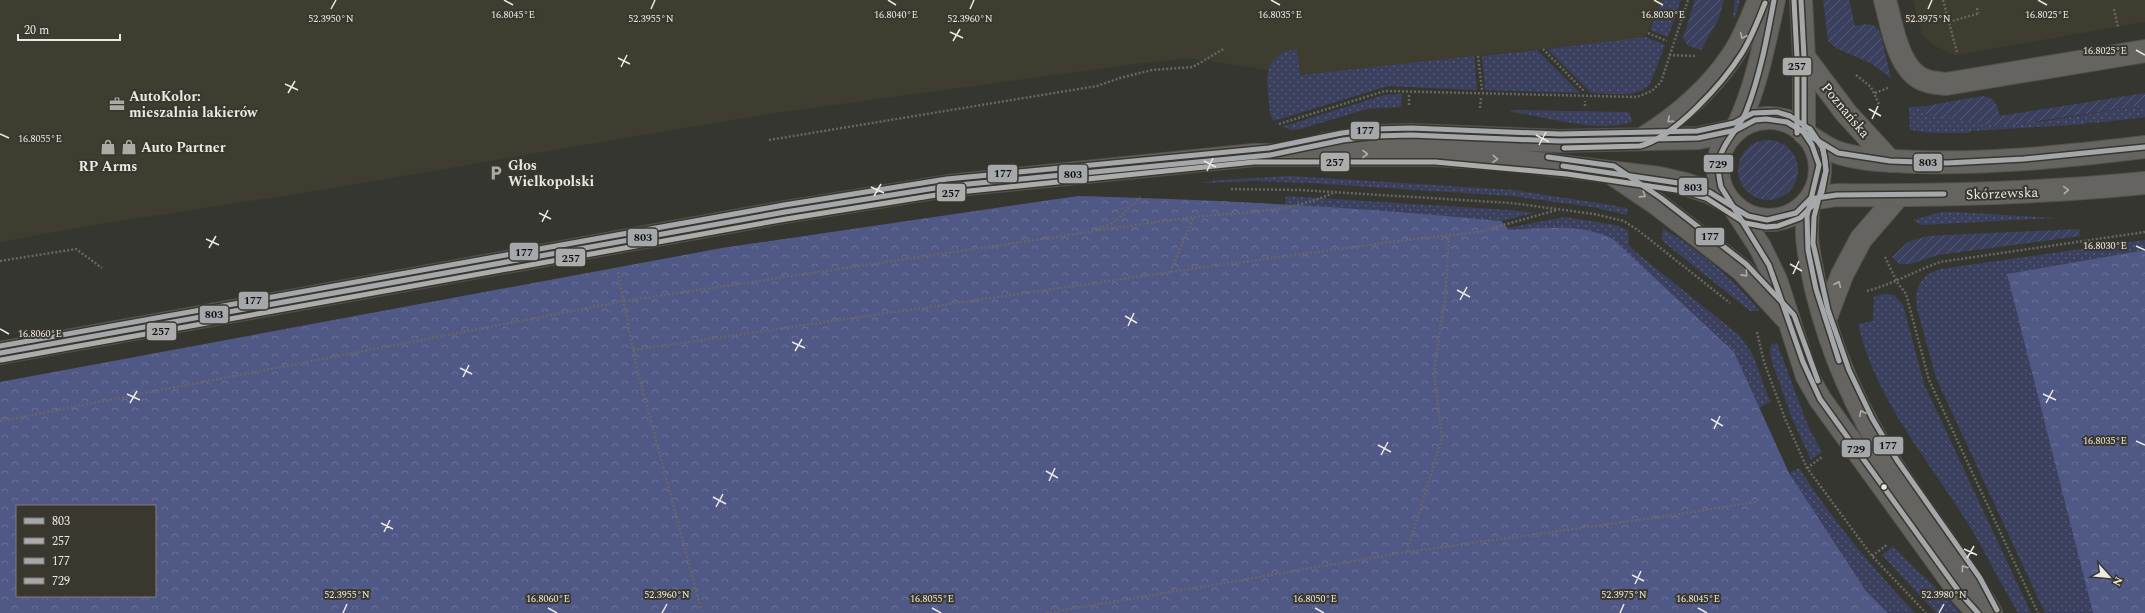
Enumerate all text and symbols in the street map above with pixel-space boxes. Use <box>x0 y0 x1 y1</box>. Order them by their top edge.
text: 16.8045°E <box>491 7 535 23</box>
text: 16.8040°E <box>874 7 918 23</box>
text: 16.8035°E <box>1258 7 1302 23</box>
text: 16.8030°E <box>1641 7 1685 23</box>
text: 16.8025°E <box>2025 7 2069 23</box>
text: 52.3950°N <box>308 11 354 27</box>
text: 52.3955°N <box>628 11 674 27</box>
text: 52.3960°N <box>947 11 993 27</box>
text: 52.3975°N <box>1905 11 1951 27</box>
scale bar <box>18 16 120 42</box>
text: 20 m <box>24 21 49 40</box>
one-way arrow <box>1740 31 1748 39</box>
text: 16.8025°E <box>2083 43 2127 59</box>
line badge: 257 <box>1782 57 1812 76</box>
text: 257 <box>1788 58 1806 75</box>
street label: Poznańska <box>1816 78 1875 143</box>
place label: AutoKolor: mieszalnia lakierów <box>129 86 258 123</box>
office icon: AutoKolor: mieszalnia lakierów <box>108 95 126 113</box>
one-way arrow <box>1668 115 1675 122</box>
line badge: 177 <box>1350 121 1380 140</box>
text: 177 <box>1356 122 1374 139</box>
text: 16.8055°E <box>18 131 62 147</box>
place label: Auto Partner <box>141 137 226 158</box>
shop icon: RP Arms <box>99 138 117 156</box>
shop icon: Auto Partner <box>120 138 138 156</box>
one-way arrow <box>1362 150 1368 158</box>
line badge: 257 <box>1320 152 1350 172</box>
line badge: 803 <box>1913 153 1943 172</box>
text: 257 <box>1326 154 1344 171</box>
line badge: 729 <box>1703 154 1734 173</box>
text: 803 <box>1919 154 1937 171</box>
place label: Głos Wielkopolski <box>508 155 595 192</box>
one-way arrow <box>1492 155 1498 164</box>
place label: RP Arms <box>79 156 137 177</box>
text: 729 <box>1709 156 1727 173</box>
parking icon: Głos Wielkopolski <box>487 164 505 182</box>
line badge: 177 <box>987 164 1018 183</box>
line badge: 803 <box>1058 164 1088 184</box>
text: 177 <box>994 165 1012 182</box>
text: 803 <box>1064 166 1082 183</box>
line badge: 803 <box>1678 177 1708 196</box>
text: 803 <box>1684 179 1702 196</box>
street label: Skórzewska <box>1965 182 2039 205</box>
line badge: 257 <box>936 183 966 202</box>
text: 257 <box>942 185 960 202</box>
one-way arrow <box>2063 186 2069 194</box>
one-way arrow <box>1638 190 1645 197</box>
line badge: 177 <box>1695 227 1725 246</box>
line badge: 803 <box>627 228 658 247</box>
text: 177 <box>1701 228 1719 245</box>
text: 803 <box>634 229 652 246</box>
text: 16.8030°E <box>2083 238 2127 254</box>
line badge: 177 <box>509 242 539 261</box>
text: 177 <box>515 244 533 261</box>
line badge: 257 <box>555 248 586 267</box>
text: 257 <box>562 250 580 267</box>
one-way arrow <box>1740 270 1747 277</box>
one-way arrow <box>1833 280 1841 288</box>
line badge: 177 <box>238 291 269 310</box>
text: 177 <box>244 292 262 309</box>
line badge: 803 <box>199 305 229 324</box>
text: 803 <box>205 306 223 323</box>
line badge: 257 <box>146 322 177 341</box>
text: 257 <box>152 323 170 340</box>
text: 16.8060°E <box>18 326 62 342</box>
one-way arrow <box>1859 409 1867 417</box>
text: 16.8035°E <box>2083 433 2127 449</box>
line badge: 177 <box>1873 436 1904 455</box>
text: 177 <box>1879 437 1897 454</box>
line badge: 729 <box>1841 439 1871 458</box>
text: 729 <box>1847 441 1865 458</box>
unlabelled marker <box>1879 482 1889 492</box>
legend <box>16 505 156 597</box>
text: 803 <box>52 512 70 531</box>
text: 257 <box>52 532 70 551</box>
text: 177 <box>52 552 70 571</box>
north arrow <box>2089 557 2129 597</box>
one-way arrow <box>1961 565 1969 572</box>
text: 729 <box>52 572 70 591</box>
text: N <box>2108 573 2127 589</box>
text: 52.3955°N <box>324 587 370 603</box>
text: 52.3960°N <box>644 587 690 603</box>
text: 52.3975°N <box>1601 587 1647 603</box>
text: 52.3980°N <box>1921 587 1967 603</box>
text: 16.8060°E <box>526 591 570 607</box>
text: 16.8055°E <box>910 591 954 607</box>
text: 16.8050°E <box>1293 591 1337 607</box>
text: 16.8045°E <box>1676 591 1720 607</box>

